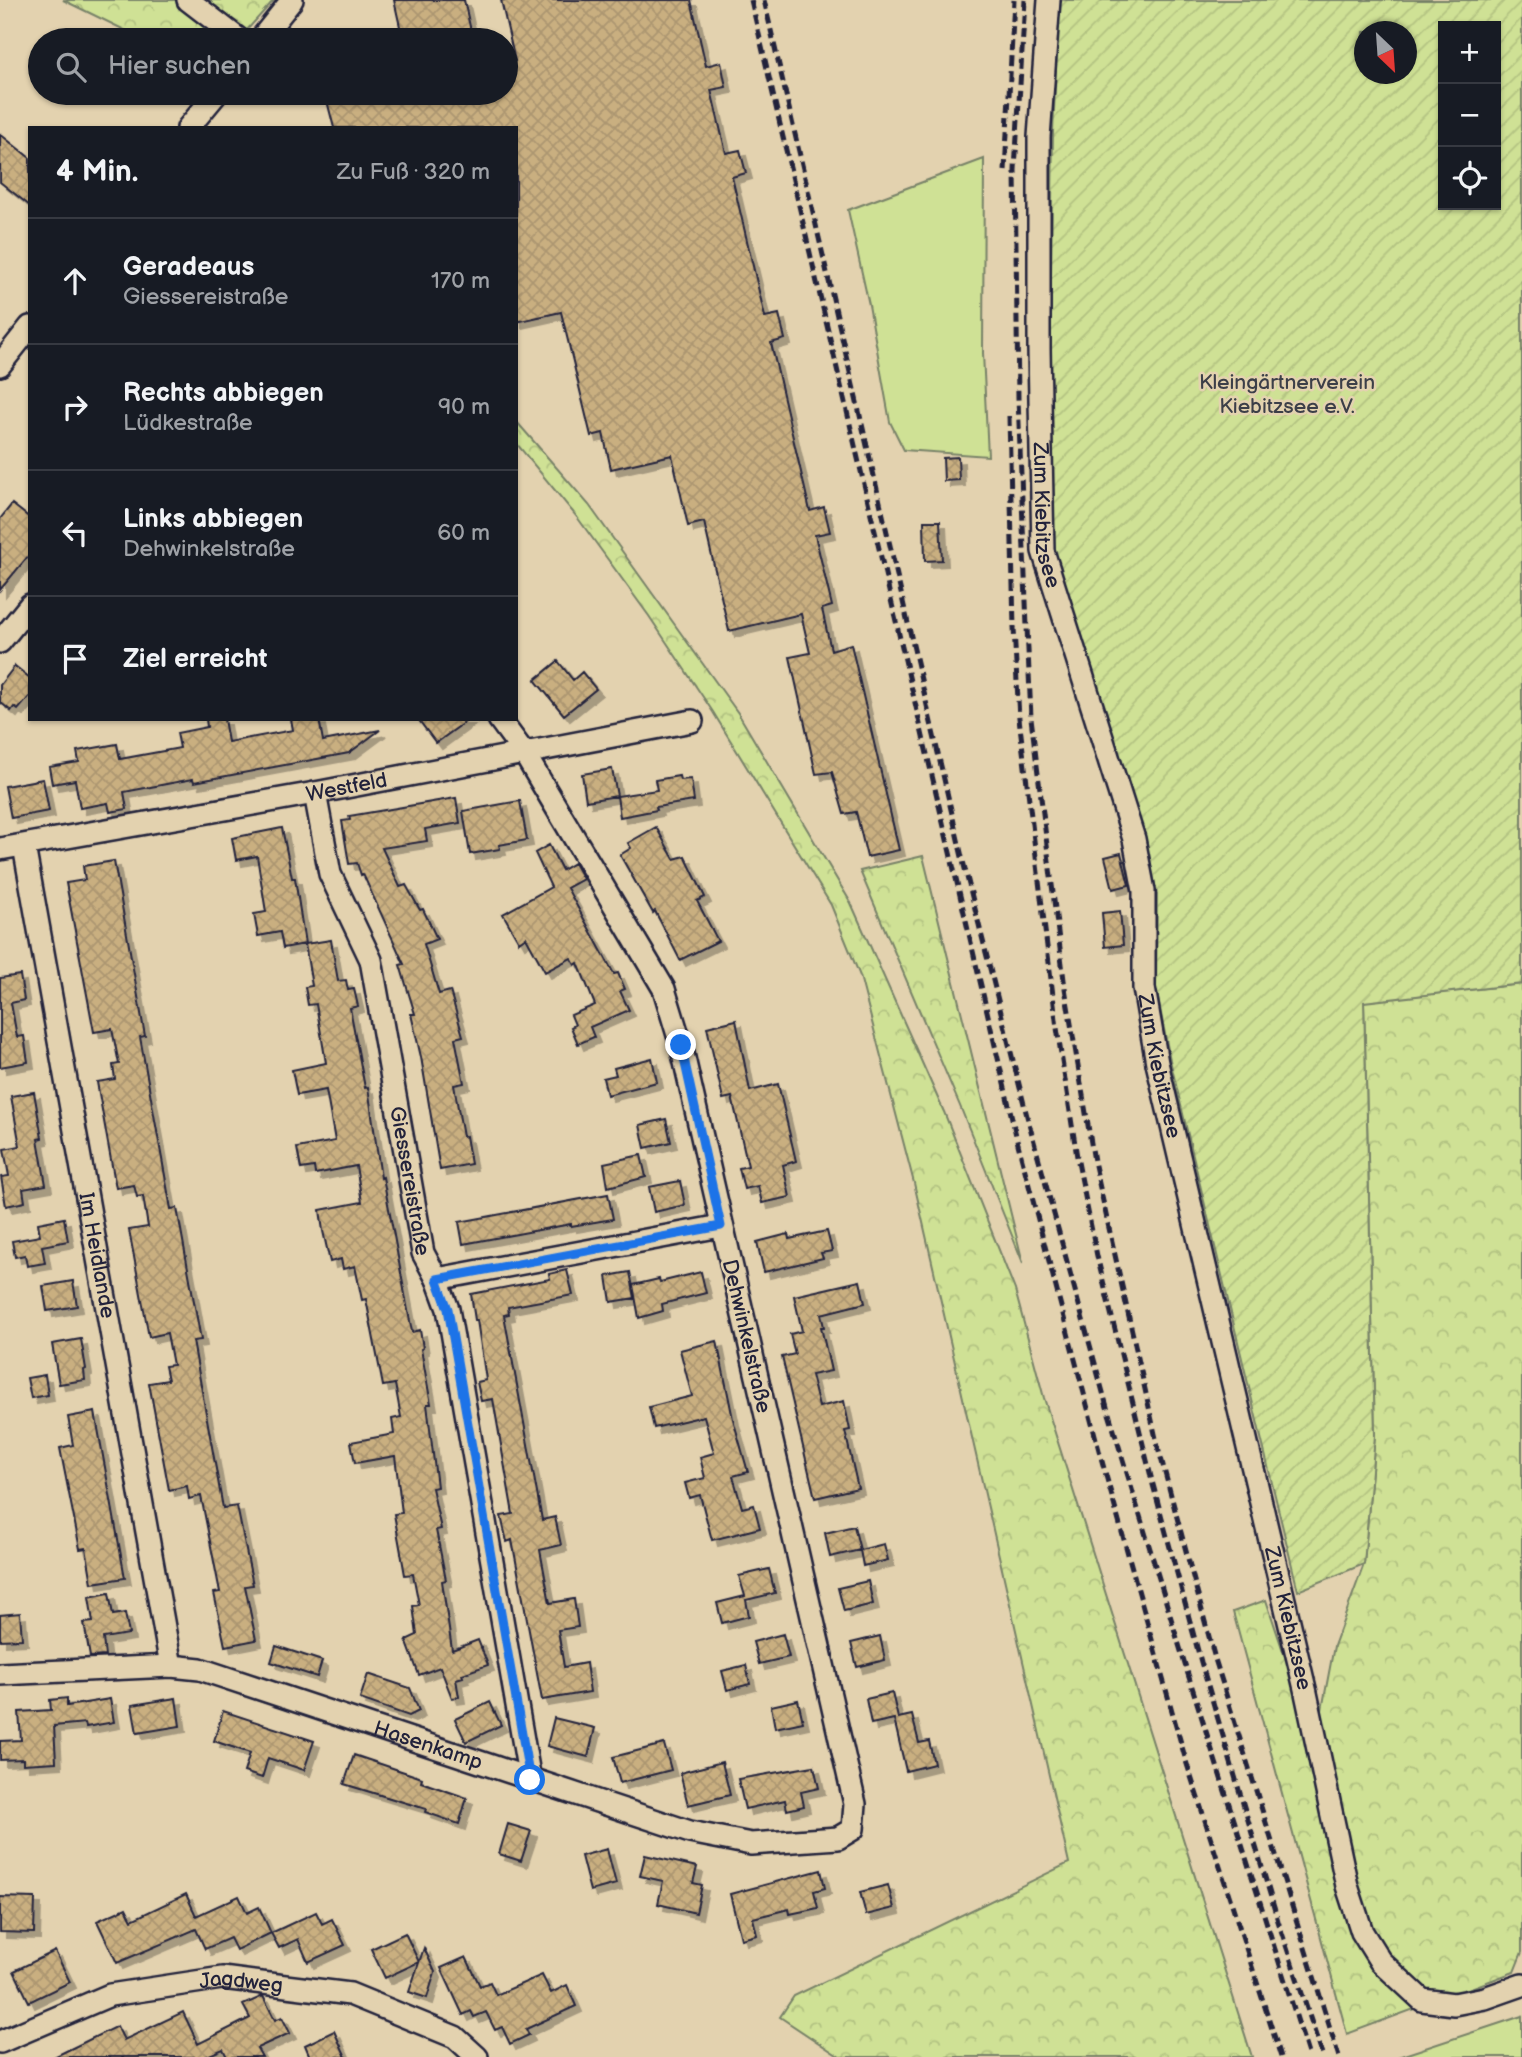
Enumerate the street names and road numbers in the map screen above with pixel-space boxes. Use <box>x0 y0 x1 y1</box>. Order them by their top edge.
street label: Zum Kiebitzsee <box>1028 441 1066 591</box>
street label: Westfeld <box>304 768 389 807</box>
street label: Zum Kiebitzsee <box>1132 991 1186 1141</box>
street label: Giessereistraße <box>384 1104 435 1258</box>
street label: Im Heidlande <box>73 1191 120 1320</box>
street label: Dehwinkelstraße <box>717 1257 776 1415</box>
street label: Zum Kiebitzsee <box>1259 1543 1317 1693</box>
street label: Hasenkamp <box>370 1716 486 1775</box>
street label: Jagdweg <box>197 1966 284 1999</box>

